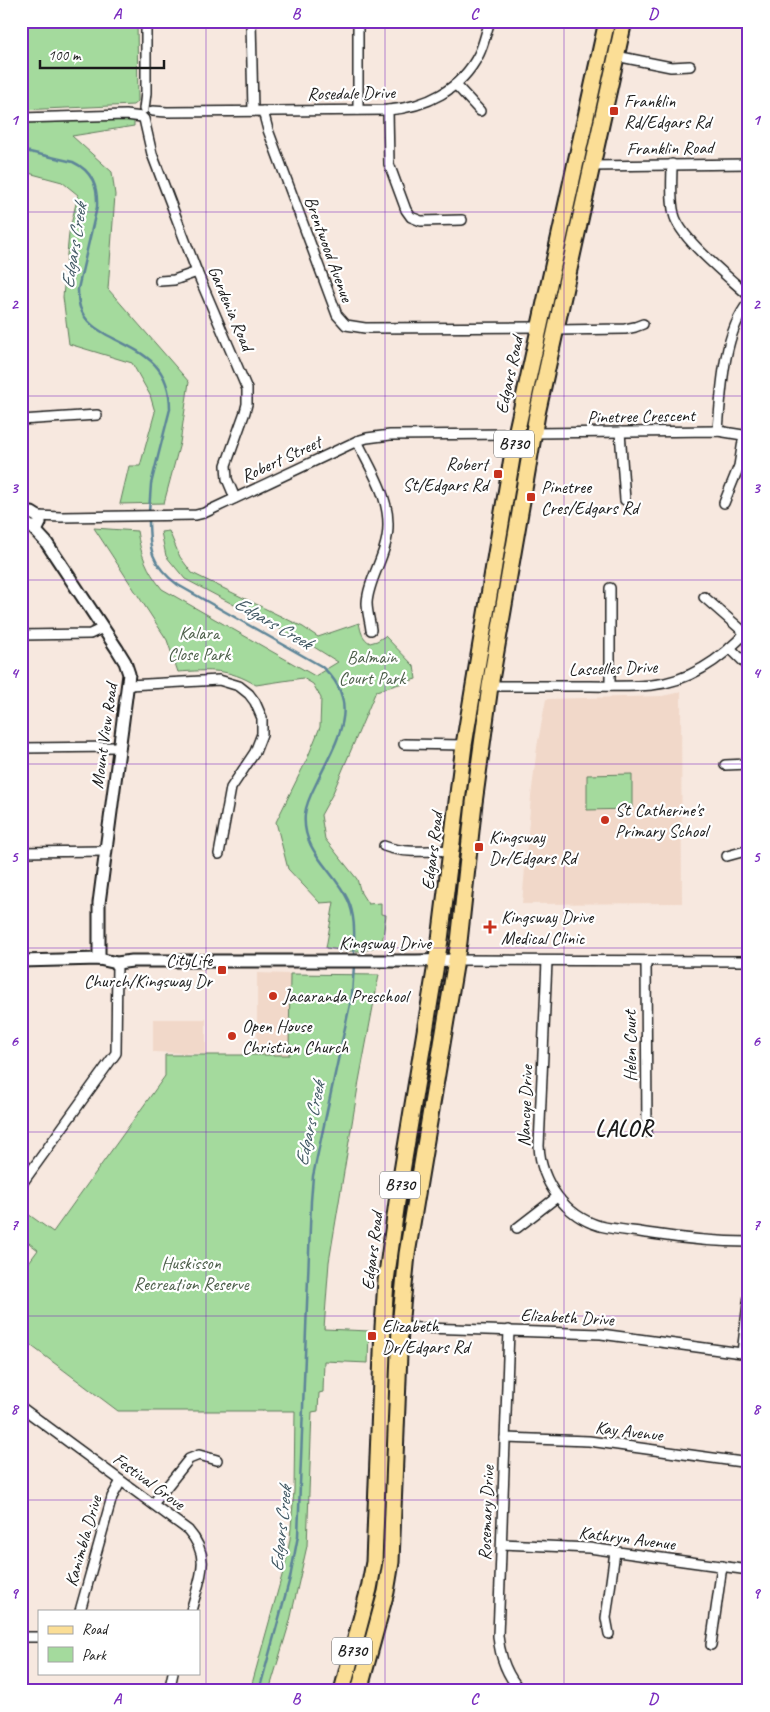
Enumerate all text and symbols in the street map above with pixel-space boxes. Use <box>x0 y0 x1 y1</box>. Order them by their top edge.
text: A <box>113 4 123 24</box>
text: B <box>292 4 302 24</box>
text: C <box>470 4 480 24</box>
text: D <box>648 4 659 24</box>
scale bar <box>40 38 164 70</box>
text: 100 m <box>48 46 82 65</box>
street label: Rosedale Drive <box>307 81 396 105</box>
place label: Franklin Rd/Edgars Rd <box>624 90 714 133</box>
marker: Franklin Rd/Edgars Rd <box>608 105 620 117</box>
text: 1 <box>10 110 19 130</box>
text: 1 <box>752 110 761 130</box>
street label: Franklin Road <box>627 136 716 160</box>
street label: Brentwood Avenue <box>300 193 359 306</box>
water label: Edgars Creek <box>55 198 93 290</box>
street label: Gardenia Road <box>203 262 260 356</box>
text: 2 <box>10 294 19 314</box>
text: 2 <box>752 294 761 314</box>
street label: Edgars Road <box>490 332 528 415</box>
street label: Pinetree Crescent <box>587 404 697 428</box>
street label: Robert Street <box>238 430 327 487</box>
road number: B730 <box>494 430 534 458</box>
place label: Robert St/Edgars Rd <box>403 453 491 496</box>
marker: Robert St/Edgars Rd <box>492 468 504 480</box>
place label: Pinetree Cres/Edgars Rd <box>541 476 641 519</box>
text: 3 <box>10 478 19 498</box>
text: 3 <box>752 478 761 498</box>
marker: Pinetree Cres/Edgars Rd <box>525 491 537 503</box>
water label: Edgars Creek <box>230 591 320 657</box>
park label: Kalara Close Park <box>168 622 232 665</box>
park label: Balmain Court Park <box>339 646 407 689</box>
street label: Lascelles Drive <box>568 655 659 681</box>
text: 4 <box>10 663 19 683</box>
text: 4 <box>752 663 761 683</box>
street label: Mount View Road <box>86 679 123 790</box>
place label: St Catherine's Primary School <box>615 799 710 842</box>
street label: Edgars Road <box>416 808 448 891</box>
marker: St Catherine's Primary School <box>599 814 611 826</box>
place label: Kingsway Dr/Edgars Rd <box>489 826 579 869</box>
marker: Kingsway Dr/Edgars Rd <box>473 841 485 853</box>
text: 5 <box>11 847 20 867</box>
text: 5 <box>753 847 762 867</box>
place label: Kingsway Drive Medical Clinic <box>501 906 594 949</box>
marker: Kingsway Drive Medical Clinic <box>483 920 497 934</box>
street label: Kingsway Drive <box>339 932 432 954</box>
place label: CityLife Church/Kingsway Dr <box>84 949 214 992</box>
marker: CityLife Church/Kingsway Dr <box>216 964 228 976</box>
place label: Jacaranda Preschool <box>282 985 411 1007</box>
marker: Jacaranda Preschool <box>267 990 279 1002</box>
street label: Helen Court <box>619 1008 641 1082</box>
place label: Open House Christian Church <box>242 1015 349 1058</box>
marker: Open House Christian Church <box>226 1030 238 1042</box>
text: 6 <box>10 1031 19 1051</box>
text: 6 <box>752 1031 761 1051</box>
street label: Nancye Drive <box>513 1064 537 1147</box>
water label: Edgars Creek <box>289 1076 331 1168</box>
district label: LALOR <box>595 1115 655 1143</box>
road number: B730 <box>380 1172 420 1198</box>
street label: Edgars Road <box>356 1208 388 1291</box>
text: 7 <box>10 1215 19 1235</box>
text: 7 <box>752 1215 761 1235</box>
park label: Huskisson Recreation Reserve <box>133 1252 250 1295</box>
street label: Elizabeth Drive <box>520 1304 615 1330</box>
place label: Elizabeth Dr/Edgars Rd <box>382 1315 472 1358</box>
marker: Elizabeth Dr/Edgars Rd <box>366 1330 378 1342</box>
text: 8 <box>10 1399 19 1419</box>
text: 8 <box>752 1399 761 1419</box>
street label: Kay Avenue <box>594 1416 665 1446</box>
street label: Festival Grove <box>109 1448 190 1515</box>
street label: Rosemary Drive <box>473 1464 499 1561</box>
water label: Edgars Creek <box>265 1481 298 1573</box>
street label: Kanimbla Drive <box>60 1492 107 1589</box>
street label: Kathryn Avenue <box>578 1521 677 1555</box>
text: 9 <box>10 1583 19 1603</box>
text: 9 <box>752 1583 761 1603</box>
legend <box>38 1610 200 1674</box>
text: Road <box>82 1620 109 1639</box>
road number: B730 <box>332 1638 372 1664</box>
text: Park <box>82 1646 107 1665</box>
text: A <box>113 1689 123 1709</box>
text: B <box>292 1689 302 1709</box>
text: C <box>470 1689 480 1709</box>
text: D <box>648 1689 659 1709</box>

